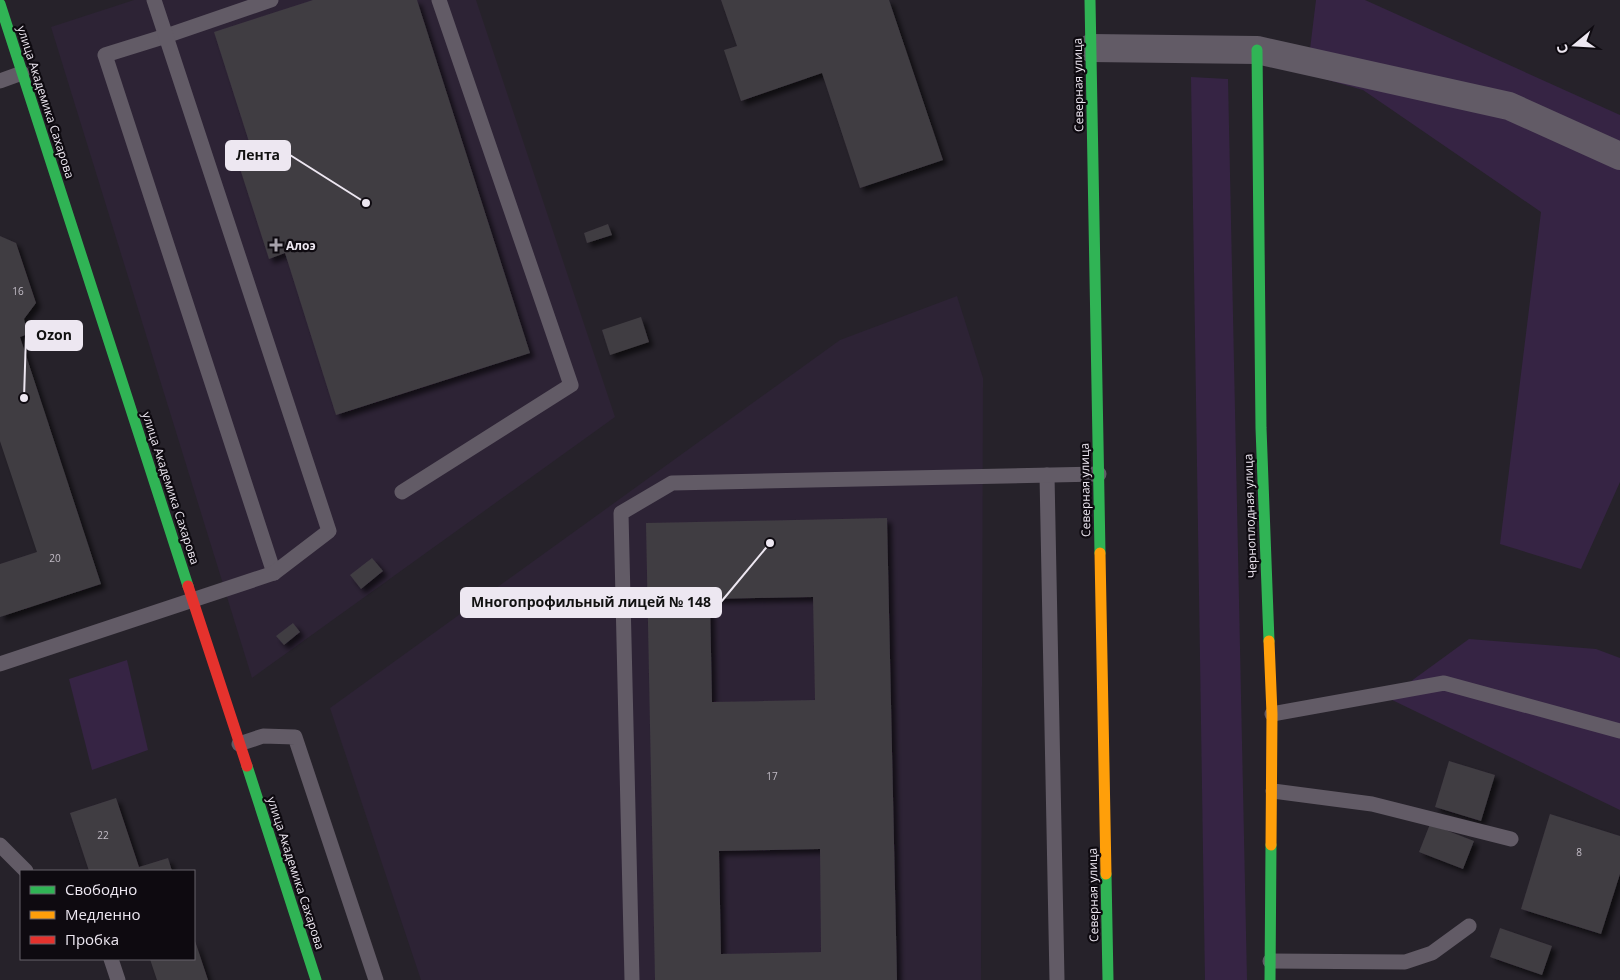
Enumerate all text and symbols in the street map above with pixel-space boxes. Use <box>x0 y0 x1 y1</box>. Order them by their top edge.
north arrow <box>1550 20 1600 70</box>
street label: улица Академика Сахарова <box>13 23 79 181</box>
street label: Северная улица <box>1069 38 1087 132</box>
text: С <box>1552 42 1573 56</box>
callout: Лента <box>226 141 290 170</box>
text: Лента <box>236 145 280 164</box>
place label: Алоэ <box>286 237 316 254</box>
marker: Алоэ <box>270 239 282 251</box>
house number: 16 <box>12 284 24 298</box>
callout: Ozon <box>26 321 82 350</box>
text: Ozon <box>36 325 72 344</box>
street label: улица Академика Сахарова <box>138 409 204 567</box>
street label: Северная улица <box>1076 443 1094 537</box>
street label: Черноплодная улица <box>1239 454 1261 578</box>
house number: 20 <box>49 551 61 565</box>
callout: Многопрофильный лицей № 148 <box>461 588 721 617</box>
text: Многопрофильный лицей № 148 <box>471 592 711 611</box>
house number: 17 <box>766 769 778 783</box>
street label: улица Академика Сахарова <box>263 794 329 952</box>
house number: 22 <box>97 828 109 842</box>
house number: 8 <box>1576 845 1582 859</box>
street label: Северная улица <box>1084 848 1102 942</box>
legend <box>20 870 195 960</box>
text: Свободно <box>65 879 137 899</box>
text: Медленно <box>65 904 141 924</box>
text: Пробка <box>65 929 119 949</box>

